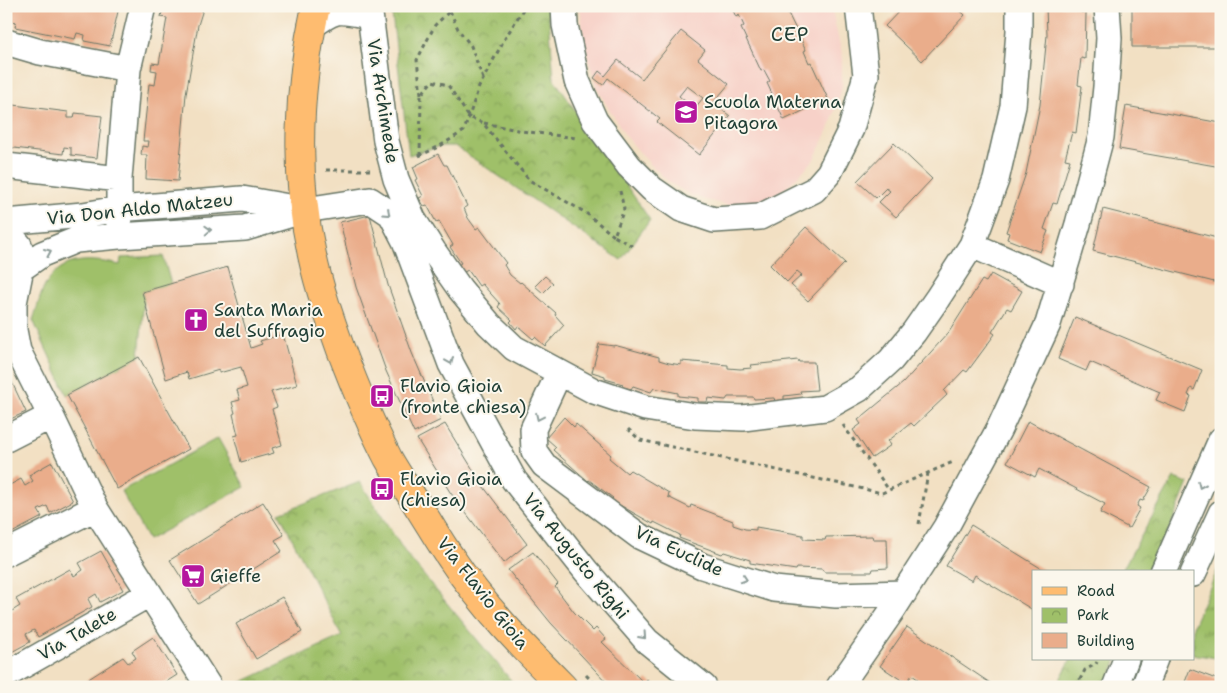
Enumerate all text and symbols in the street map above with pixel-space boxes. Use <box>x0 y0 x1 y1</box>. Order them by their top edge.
district label: CEP <box>771 21 809 47</box>
street label: Via Archimede <box>361 37 405 165</box>
place label: Scuola Materna Pitagora <box>704 90 842 135</box>
school or university icon: Scuola Materna Pitagora <box>673 99 699 125</box>
street label: Via Don Aldo Matzeu <box>46 187 234 231</box>
one-way arrow <box>381 207 390 216</box>
one-way arrow <box>204 225 212 236</box>
one-way arrow <box>43 248 52 259</box>
place label: Santa Maria del Suffragio <box>214 298 325 343</box>
church icon: Santa Maria del Suffragio <box>183 307 209 333</box>
one-way arrow <box>444 356 454 365</box>
place label: Flavio Gioia (fronte chiesa) <box>400 374 526 419</box>
bus stop icon: Flavio Gioia (fronte chiesa) <box>369 383 395 409</box>
one-way arrow <box>534 412 545 421</box>
place label: Flavio Gioia (chiesa) <box>400 467 502 512</box>
bus stop icon: Flavio Gioia (chiesa) <box>369 476 395 502</box>
one-way arrow <box>1197 480 1208 489</box>
street label: Via Augusto Righi <box>518 488 634 624</box>
street label: Via Euclide <box>631 520 727 582</box>
street label: Via Flavio Gioia <box>432 532 534 654</box>
supermarket icon: Gieffe <box>180 563 206 589</box>
place label: Gieffe <box>210 564 261 588</box>
legend <box>1032 570 1194 660</box>
one-way arrow <box>739 574 748 584</box>
text: Road <box>1077 581 1115 601</box>
street label: Via Talete <box>33 602 121 666</box>
text: Park <box>1077 605 1109 625</box>
one-way arrow <box>637 630 646 639</box>
text: Building <box>1077 631 1134 651</box>

